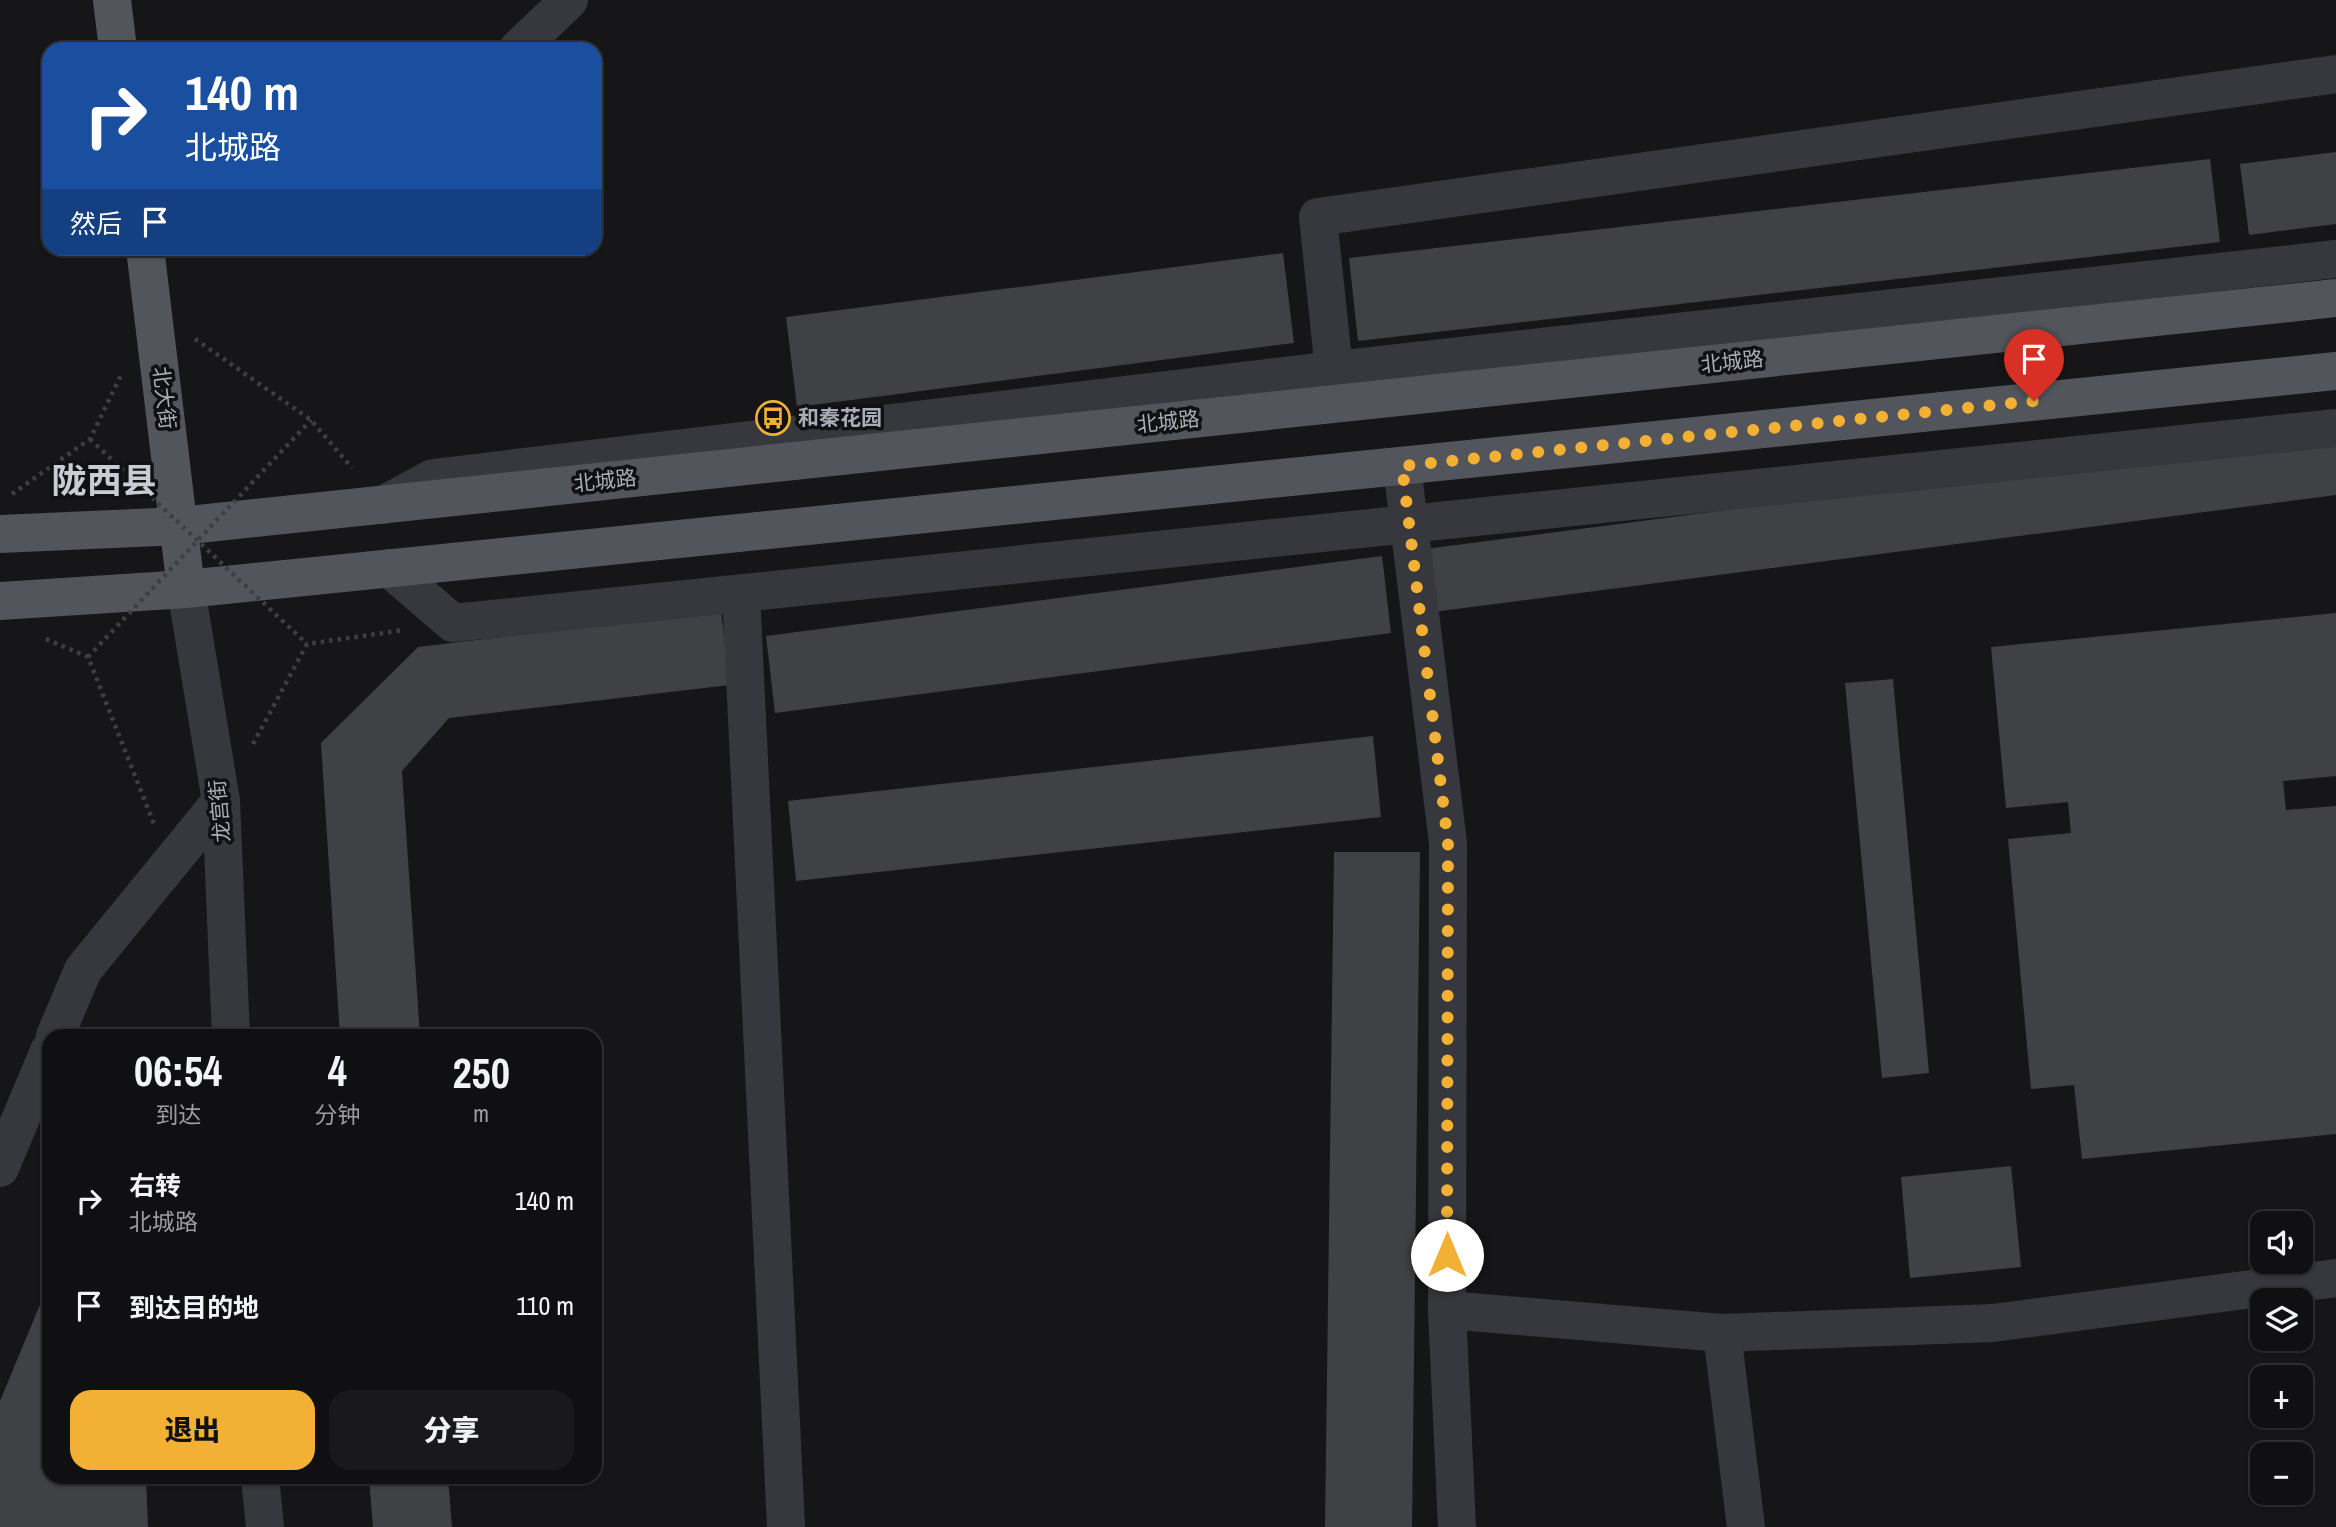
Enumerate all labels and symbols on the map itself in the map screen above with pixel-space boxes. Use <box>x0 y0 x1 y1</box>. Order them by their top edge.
pin <box>2004 329 2064 401</box>
street label: 北城路 <box>1699 344 1765 379</box>
street label: 北大街 <box>146 365 183 431</box>
bus stop icon: 和秦花园 <box>754 399 792 437</box>
place label: 和秦花园 <box>798 403 882 432</box>
street label: 北城路 <box>1135 404 1201 439</box>
district label: 陇西县 <box>51 457 157 504</box>
street label: 北城路 <box>572 463 638 498</box>
street label: 龙宫街 <box>202 778 237 844</box>
position arrow <box>1410 1218 1484 1292</box>

